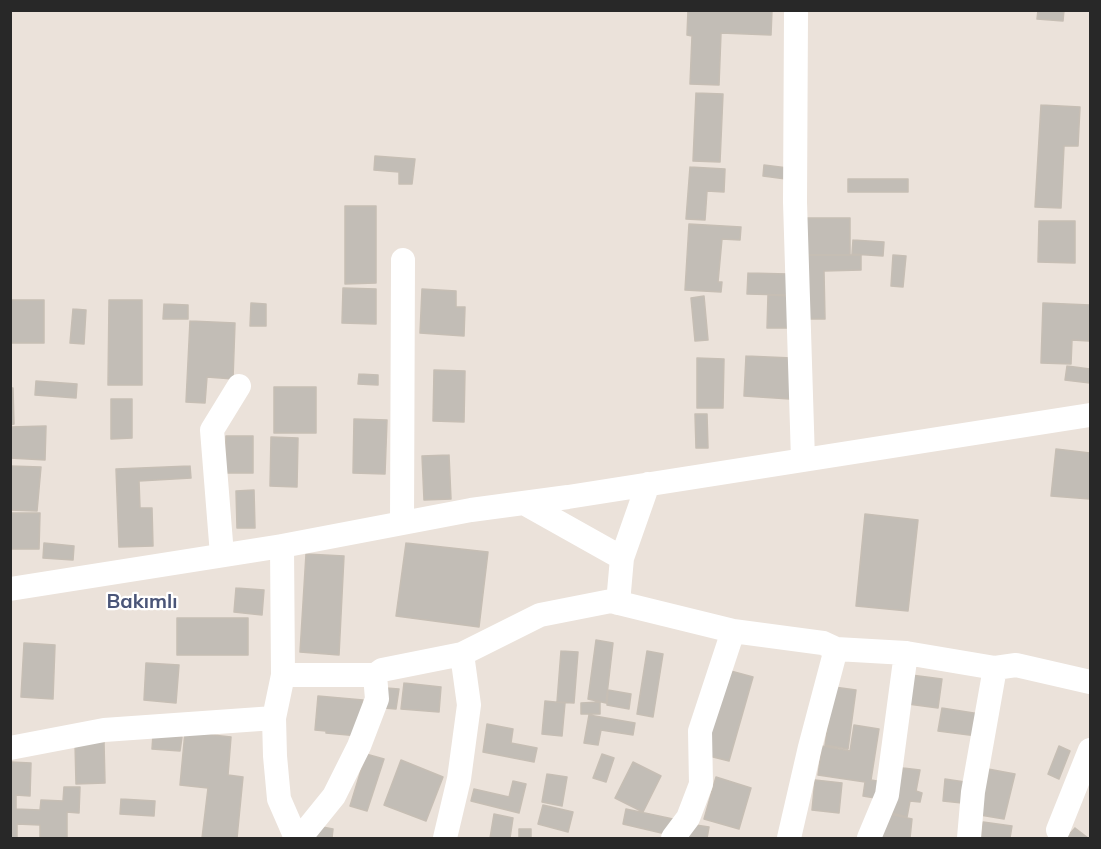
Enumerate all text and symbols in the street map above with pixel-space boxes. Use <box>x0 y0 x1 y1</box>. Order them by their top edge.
district label: Bakımlı <box>107 590 177 614</box>

